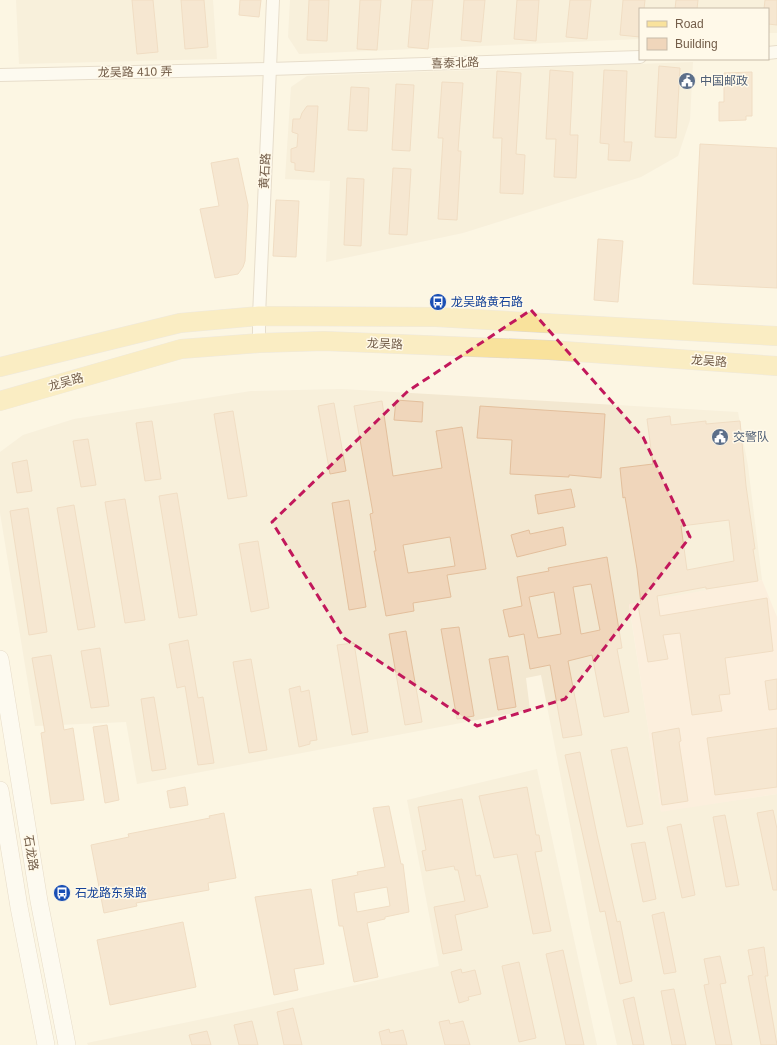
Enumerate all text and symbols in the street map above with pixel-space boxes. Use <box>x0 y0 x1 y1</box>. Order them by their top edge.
legend <box>639 8 769 60</box>
text: Road <box>675 17 704 31</box>
text: Building <box>675 37 718 51</box>
street label: 喜泰北路 <box>431 55 479 71</box>
street label: 龙吴路 410 弄 <box>98 64 172 80</box>
public building icon: 中国邮政 <box>677 71 697 91</box>
place label: 中国邮政 <box>700 74 748 88</box>
street label: 黄石路 <box>257 153 273 189</box>
bus stop icon: 龙吴路黄石路 <box>428 292 448 312</box>
place label: 龙吴路黄石路 <box>451 295 523 309</box>
street label: 龙吴路 <box>367 336 403 352</box>
street label: 龙吴路 <box>691 353 727 369</box>
street label: 龙吴路 <box>47 370 85 394</box>
public building icon: 交警队 <box>710 427 730 447</box>
place label: 交警队 <box>733 430 769 444</box>
street label: 石龙路 <box>21 834 41 872</box>
bus stop icon: 石龙路东泉路 <box>52 883 72 903</box>
place label: 石龙路东泉路 <box>75 886 147 900</box>

